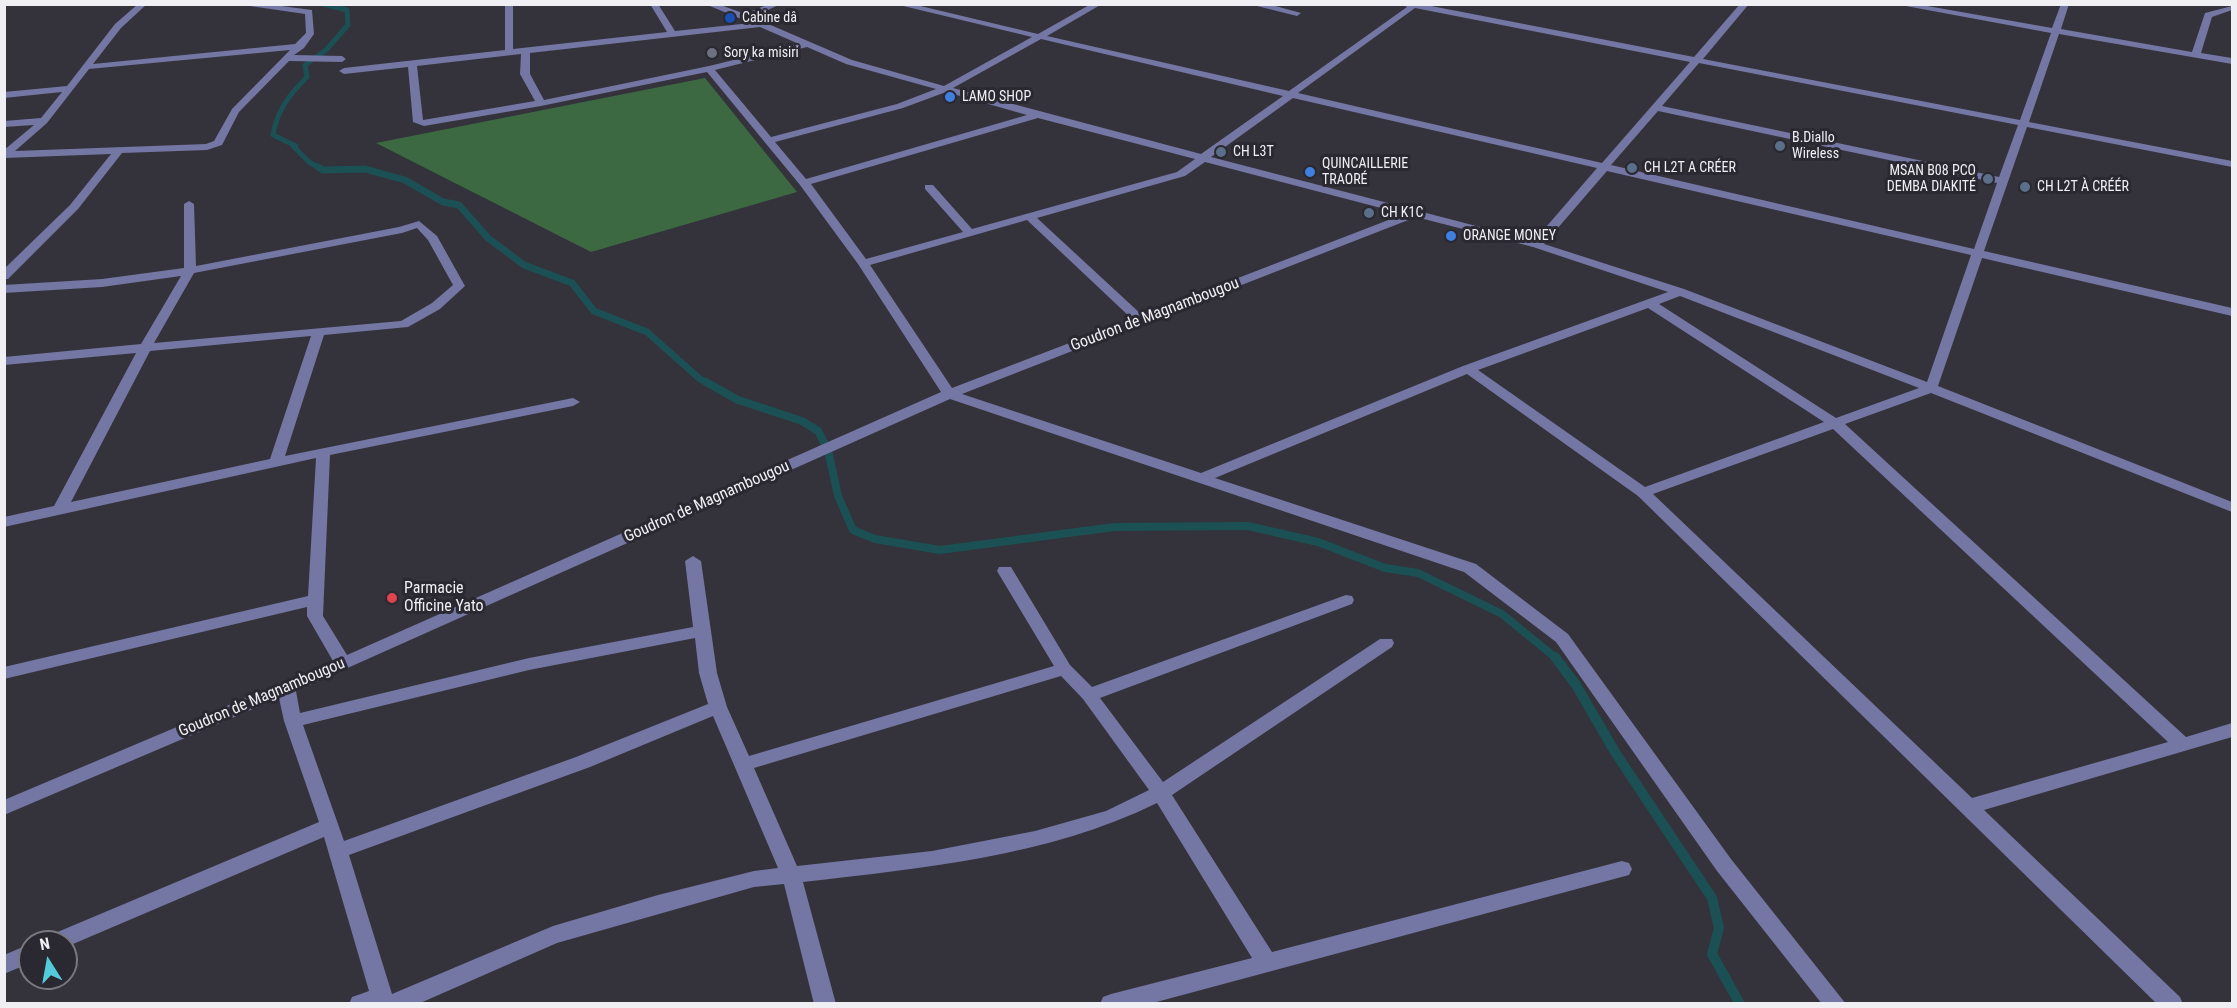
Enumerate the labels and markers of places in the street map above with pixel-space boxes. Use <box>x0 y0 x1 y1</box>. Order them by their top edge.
place label: Cabine dâ <box>742 10 797 26</box>
marker: Cabine dâ <box>723 11 737 25</box>
place label: Sory ka misiri <box>724 45 799 61</box>
marker: Sory ka misiri <box>705 46 719 60</box>
place label: LAMO SHOP <box>962 89 1031 105</box>
marker: LAMO SHOP <box>943 90 957 104</box>
place label: B.Diallo Wireless <box>1792 130 1839 162</box>
marker: B.Diallo Wireless <box>1773 139 1787 153</box>
place label: CH L3T <box>1233 144 1274 160</box>
marker: CH L3T <box>1214 145 1228 159</box>
place label: QUINCAILLERIE TRAORÉ <box>1322 156 1408 188</box>
place label: CH L2T A CRÉER <box>1644 160 1736 176</box>
marker: CH L2T A CRÉER <box>1625 161 1639 175</box>
place label: MSAN B08 PCO DEMBA DIAKITÉ <box>1887 163 1976 196</box>
marker: QUINCAILLERIE TRAORÉ <box>1303 165 1317 179</box>
marker: MSAN B08 PCO DEMBA DIAKITÉ <box>1981 172 1995 186</box>
place label: CH L2T À CRÉÉR <box>2037 179 2129 195</box>
marker: CH L2T À CRÉÉR <box>2018 180 2032 194</box>
place label: CH K1C <box>1381 205 1423 221</box>
marker: CH K1C <box>1362 206 1376 220</box>
place label: ORANGE MONEY <box>1463 228 1556 244</box>
marker: ORANGE MONEY <box>1444 229 1458 243</box>
place label: Parmacie Officine Yato <box>404 579 484 617</box>
marker: Parmacie Officine Yato <box>385 591 399 605</box>

